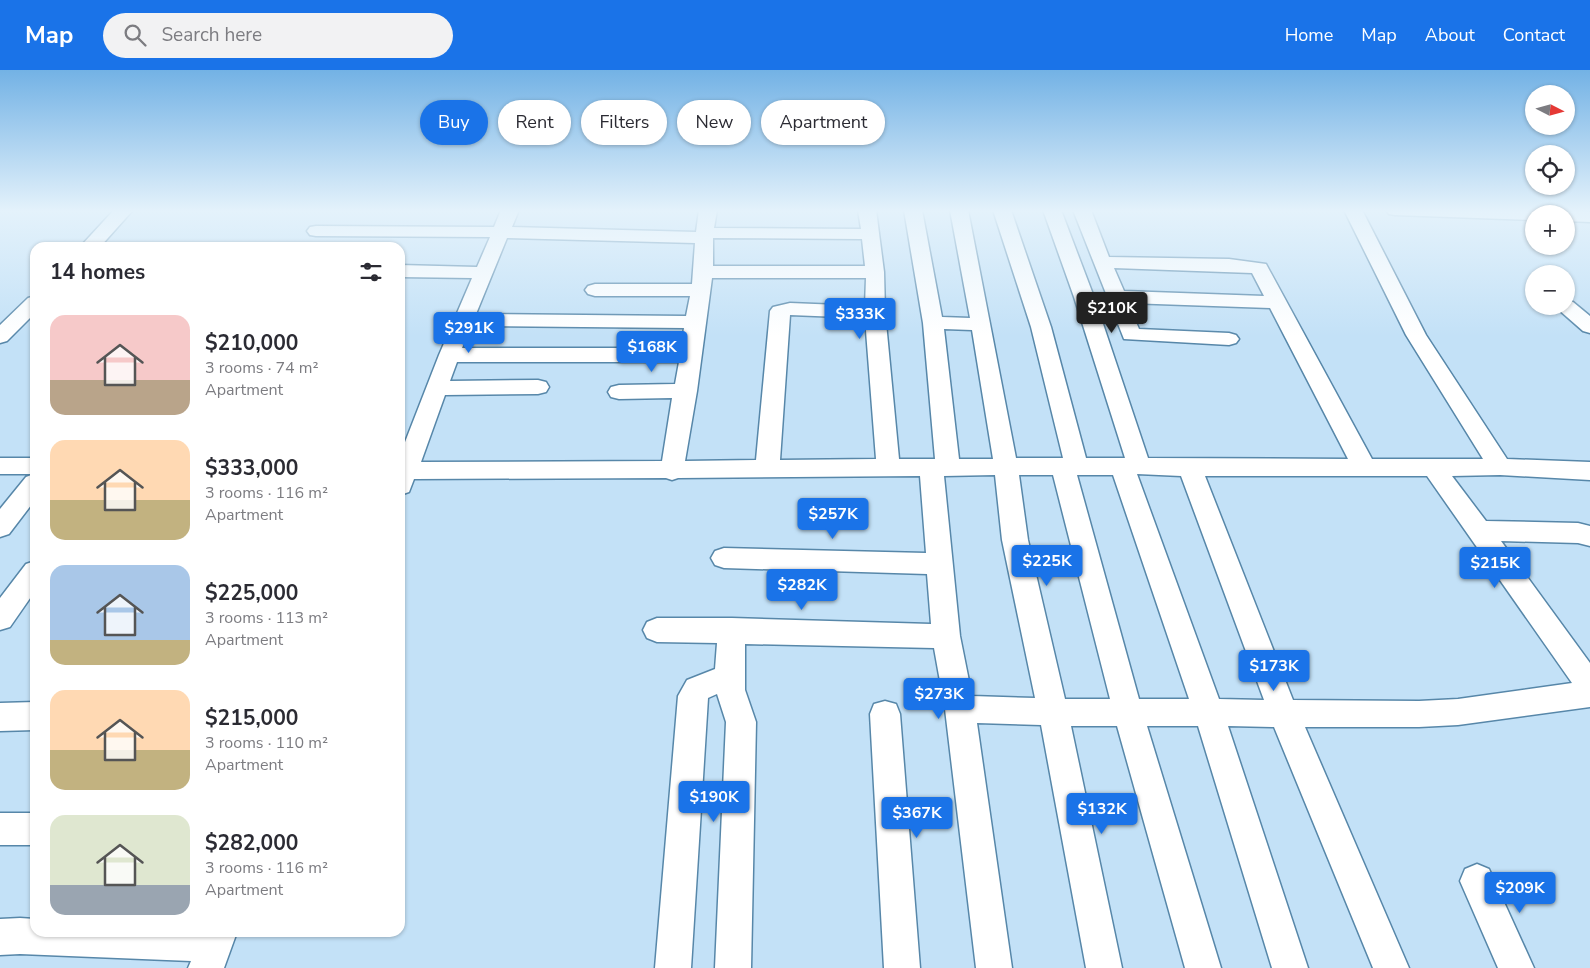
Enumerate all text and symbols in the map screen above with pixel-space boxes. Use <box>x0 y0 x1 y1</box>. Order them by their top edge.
search box <box>103 13 453 58</box>
text: Map <box>25 19 73 51</box>
icon: search <box>121 21 149 49</box>
text: Search here <box>161 22 262 48</box>
text: Home <box>1285 23 1333 47</box>
text: Map <box>1361 23 1397 47</box>
text: About <box>1425 23 1475 47</box>
text: Contact <box>1503 23 1565 47</box>
north arrow <box>1525 85 1575 135</box>
map controls <box>1525 85 1575 315</box>
chip: Buy <box>420 100 488 145</box>
chip: Rent <box>498 100 571 145</box>
chip: Filters <box>581 100 667 145</box>
chip: New <box>677 100 751 145</box>
chip: Apartment <box>761 100 885 145</box>
button: locate <box>1525 145 1575 195</box>
button: + <box>1525 205 1575 255</box>
text: 14 homes <box>50 258 145 286</box>
icon: filters <box>357 258 385 286</box>
button: − <box>1525 265 1575 315</box>
pin: $210K <box>1077 292 1147 334</box>
text: $210K <box>1087 297 1137 319</box>
pin: $333K <box>825 298 895 340</box>
text: $333K <box>835 303 885 325</box>
pin: $291K <box>434 312 504 354</box>
text: $291K <box>444 317 494 339</box>
text: $210,000 <box>205 329 298 357</box>
pin: $168K <box>617 330 687 373</box>
icon: home <box>90 335 150 395</box>
text: $168K <box>627 336 677 358</box>
text: 3 rooms · 74 m² <box>205 357 318 379</box>
text: Apartment <box>205 379 283 401</box>
text: $333,000 <box>205 454 298 482</box>
icon: home <box>90 460 150 520</box>
text: 3 rooms · 116 m² <box>205 482 328 504</box>
pin: $257K <box>798 498 868 540</box>
text: $257K <box>808 503 858 525</box>
text: Apartment <box>205 504 283 526</box>
pin: $225K <box>1012 544 1082 587</box>
pin: $215K <box>1460 546 1530 589</box>
text: $225K <box>1022 550 1072 572</box>
text: $215K <box>1470 552 1520 574</box>
pin: $282K <box>767 568 837 611</box>
text: $282K <box>777 574 827 596</box>
text: $225,000 <box>205 579 298 607</box>
icon: home <box>90 585 150 645</box>
text: 3 rooms · 113 m² <box>205 607 328 629</box>
text: Apartment <box>205 629 283 651</box>
pin: $173K <box>1239 650 1309 692</box>
text: $173K <box>1249 655 1299 677</box>
pin: $273K <box>904 678 974 720</box>
text: $273K <box>914 683 964 705</box>
text: $215,000 <box>205 704 298 732</box>
icon: home <box>90 710 150 770</box>
text: 3 rooms · 110 m² <box>205 732 328 754</box>
text: Apartment <box>205 754 283 776</box>
pin: $190K <box>679 780 749 823</box>
text: $190K <box>689 786 739 808</box>
pin: $132K <box>1067 792 1137 835</box>
pin: $367K <box>882 796 952 839</box>
text: $132K <box>1077 798 1127 820</box>
text: $367K <box>892 802 942 824</box>
text: $282,000 <box>205 829 298 857</box>
icon: home <box>90 835 150 895</box>
text: 3 rooms · 116 m² <box>205 857 328 879</box>
pin: $209K <box>1485 872 1555 914</box>
text: $209K <box>1495 877 1545 899</box>
text: Apartment <box>205 879 283 901</box>

